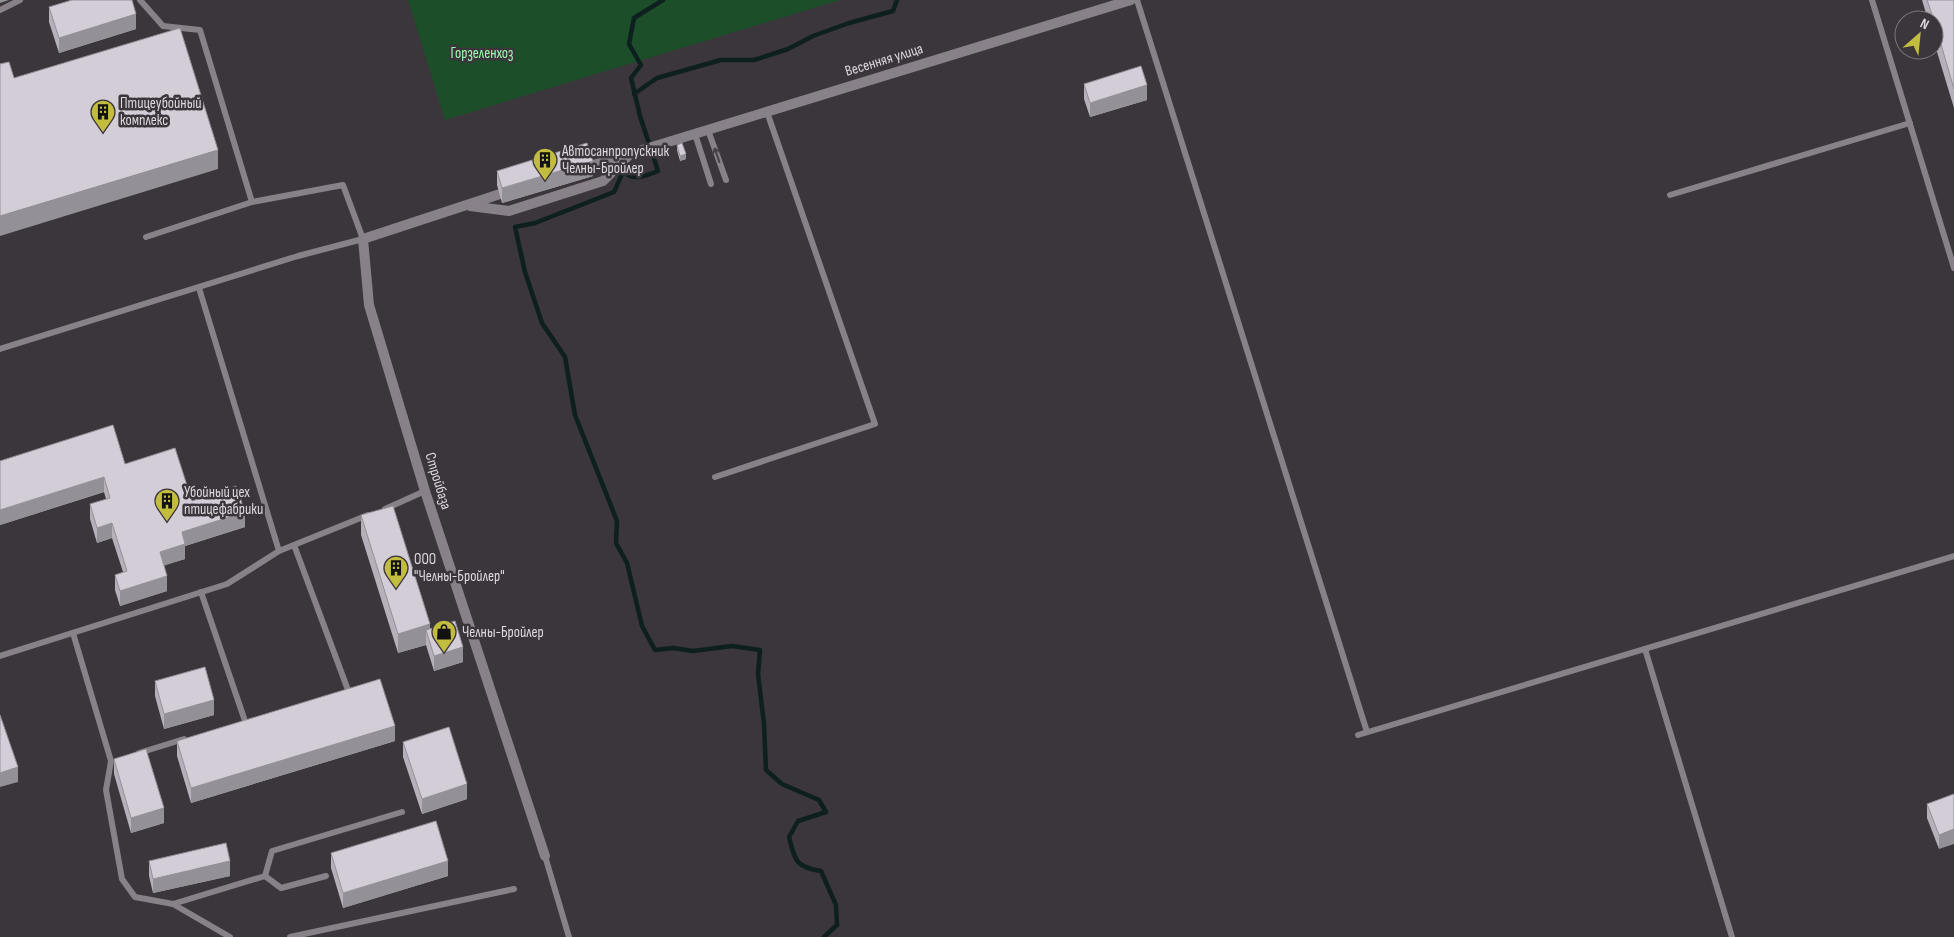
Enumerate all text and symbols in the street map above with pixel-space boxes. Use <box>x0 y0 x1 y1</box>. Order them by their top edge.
north arrow <box>1894 10 1944 60</box>
text: N <box>1917 15 1932 33</box>
street label: Весенняя улица <box>843 39 926 81</box>
park label: Горзеленхоз <box>451 44 513 63</box>
place label: Птицеубойный комплекс <box>120 94 201 130</box>
building icon: Птицеубойный комплекс <box>90 99 116 133</box>
place label: Автосанпропускник Челны-Бройлер <box>561 142 669 178</box>
building icon: Автосанпропускник Челны-Бройлер <box>532 147 558 181</box>
one-way arrow <box>712 148 721 163</box>
street label: Стройбаза <box>420 450 456 512</box>
place label: Убойный цех птицефабрики <box>184 483 263 519</box>
building icon: Убойный цех птицефабрики <box>154 488 180 522</box>
place label: ООО "Челны-Бройлер" <box>414 550 505 586</box>
building icon: ООО "Челны-Бройлер" <box>383 555 409 589</box>
shop icon: Челны-Бройлер <box>431 619 457 653</box>
place label: Челны-Бройлер <box>462 623 544 642</box>

